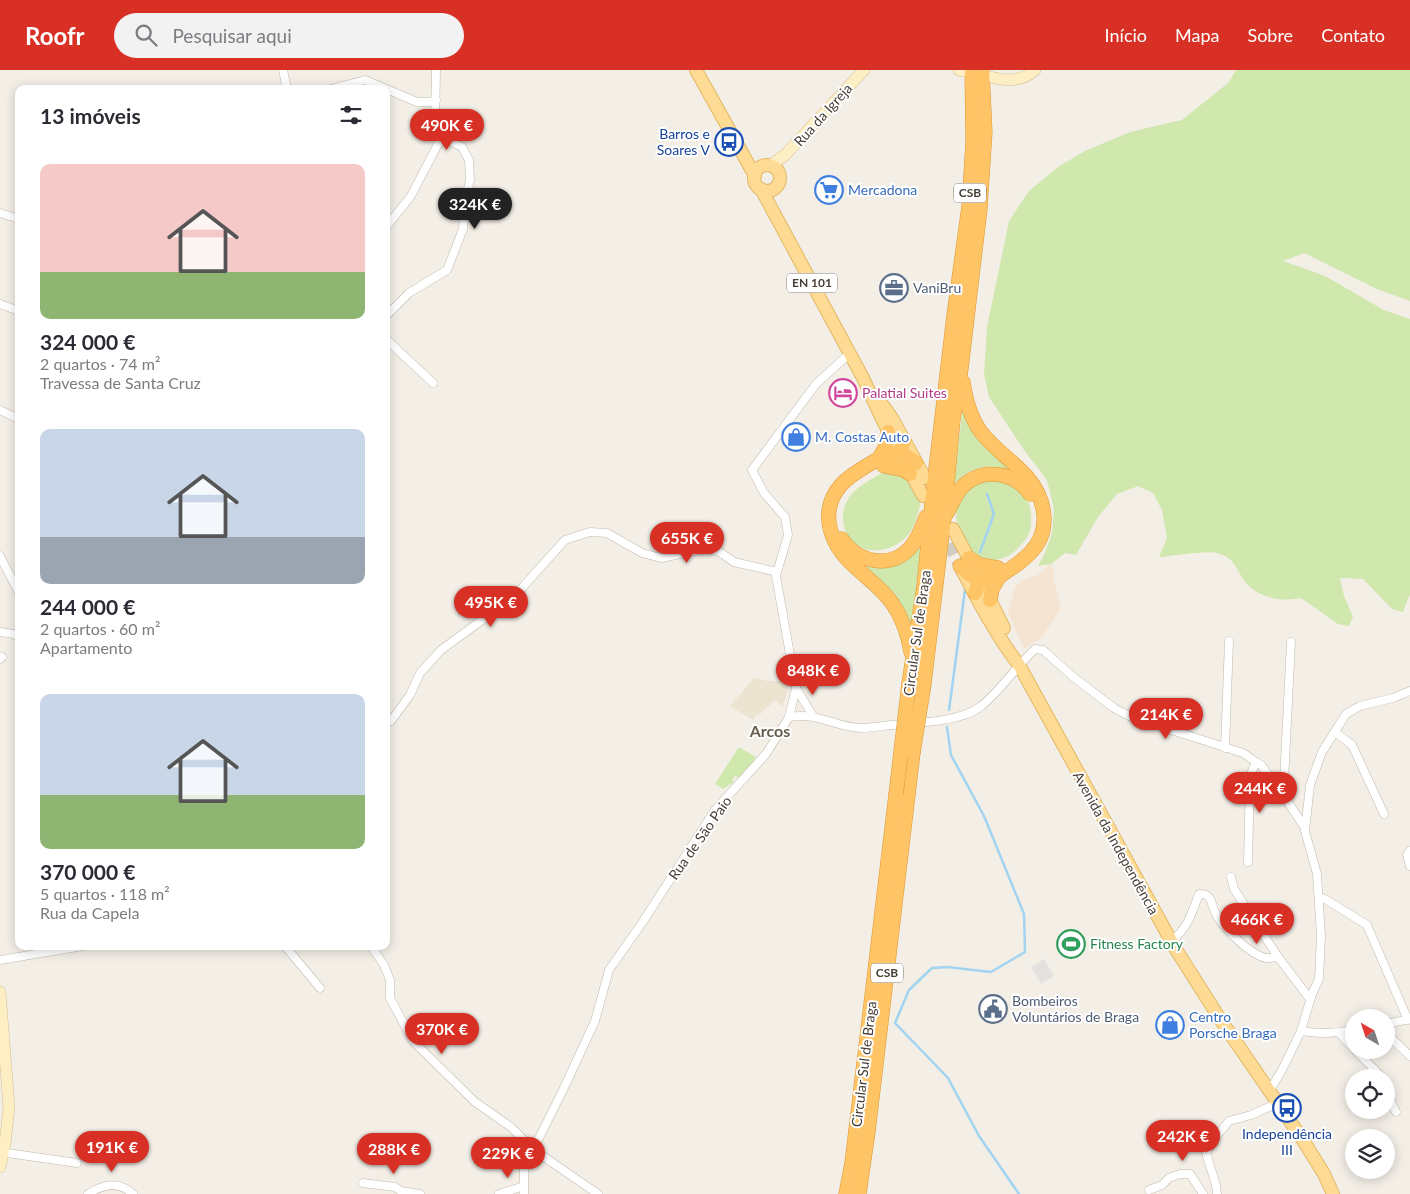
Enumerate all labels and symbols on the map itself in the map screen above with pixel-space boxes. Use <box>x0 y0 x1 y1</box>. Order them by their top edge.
street label: Rua da Igreja <box>790 80 855 150</box>
pin: 490K € <box>406 108 488 151</box>
place label: Barros e Soares V <box>657 125 711 158</box>
bus stop icon: Barros e Soares V <box>714 127 744 157</box>
supermarket icon: Mercadona <box>814 175 844 205</box>
place label: Mercadona <box>848 181 917 198</box>
road number: CSB <box>954 184 986 202</box>
pin: 324K € <box>434 188 516 230</box>
office icon: VaniBru <box>879 273 909 303</box>
road number: EN 101 <box>787 274 837 292</box>
place label: VaniBru <box>913 279 961 296</box>
hotel icon: Palatial Suites <box>828 378 858 408</box>
place label: Palatial Suites <box>862 384 947 401</box>
shop icon: M. Costas Auto <box>781 422 811 452</box>
place label: M. Costas Auto <box>815 428 909 445</box>
pin: 655K € <box>646 522 728 564</box>
street label: Circular Sul de Braga <box>899 569 934 697</box>
pin: 495K € <box>450 586 532 628</box>
pin: 848K € <box>772 654 854 696</box>
pin: 214K € <box>1125 698 1207 740</box>
district label: Arcos <box>749 721 790 740</box>
street label: Avenida da Independência <box>1070 768 1163 917</box>
pin: 244K € <box>1219 772 1301 814</box>
street label: Rua de São Paio <box>664 793 735 883</box>
pin: 466K € <box>1216 902 1298 945</box>
sports icon: Fitness Factory <box>1056 929 1086 959</box>
place label: Fitness Factory <box>1090 935 1184 952</box>
road number: CSB <box>871 964 903 982</box>
place label: Bombeiros Voluntários de Braga <box>1012 992 1139 1025</box>
public building icon: Bombeiros Voluntários de Braga <box>978 994 1008 1024</box>
street label: Circular Sul de Braga <box>847 1000 880 1128</box>
place label: Centro Porsche Braga <box>1189 1008 1277 1041</box>
north arrow <box>1345 1009 1395 1059</box>
shop icon: Centro Porsche Braga <box>1155 1010 1185 1040</box>
pin: 370K € <box>401 1012 483 1055</box>
bus stop icon: Independência III <box>1272 1093 1302 1123</box>
pin: 242K € <box>1142 1120 1224 1162</box>
place label: Independência III <box>1242 1125 1332 1158</box>
pin: 191K € <box>71 1130 153 1173</box>
pin: 288K € <box>353 1132 435 1175</box>
pin: 229K € <box>467 1136 549 1179</box>

